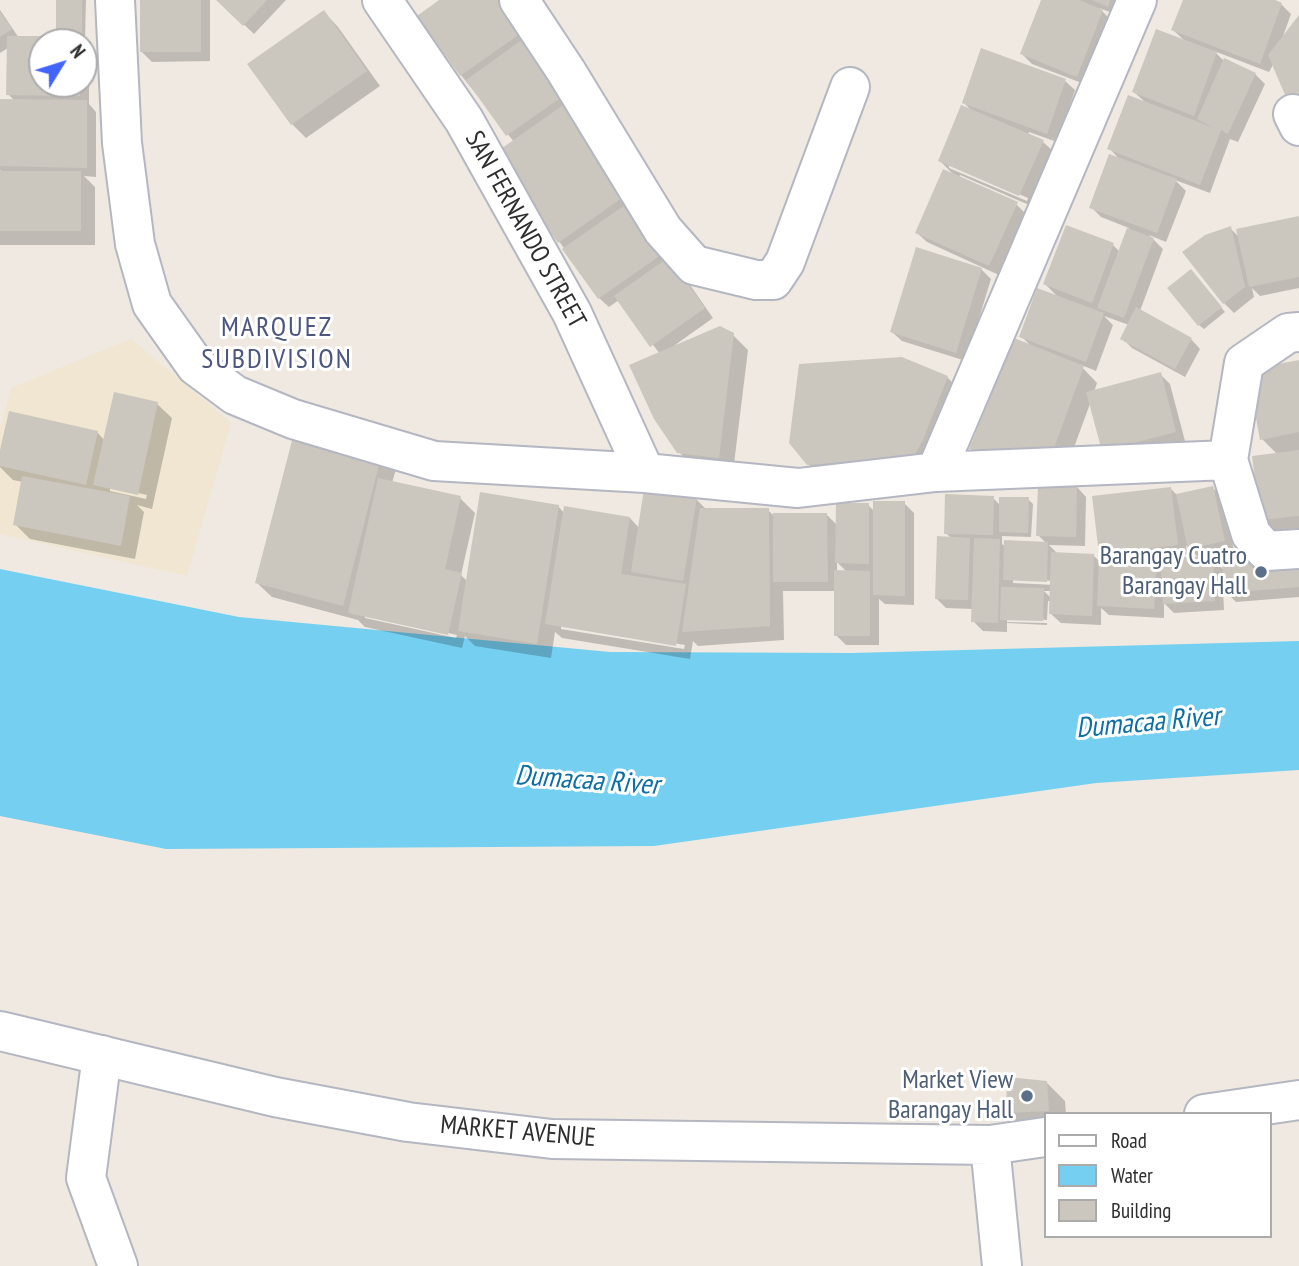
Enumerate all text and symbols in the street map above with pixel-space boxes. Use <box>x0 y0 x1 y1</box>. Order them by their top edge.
north arrow <box>28 28 98 98</box>
text: N <box>65 40 91 63</box>
street label: SAN FERNANDO STREET <box>458 126 592 334</box>
district label: MARQUEZ SUBDIVISION <box>203 311 351 377</box>
place label: Barangay Cuatro Barangay Hall <box>1100 541 1247 602</box>
marker: Barangay Cuatro Barangay Hall <box>1253 564 1269 580</box>
water label: Dumacaa River <box>1075 700 1221 746</box>
water label: Dumacaa River <box>514 759 660 803</box>
place label: Market View Barangay Hall <box>888 1065 1013 1126</box>
marker: Market View Barangay Hall <box>1019 1088 1035 1104</box>
street label: MARKET AVENUE <box>439 1110 597 1154</box>
legend <box>1044 1112 1271 1238</box>
text: Road <box>1111 1127 1147 1154</box>
text: Water <box>1111 1162 1153 1189</box>
text: Building <box>1111 1197 1171 1224</box>

